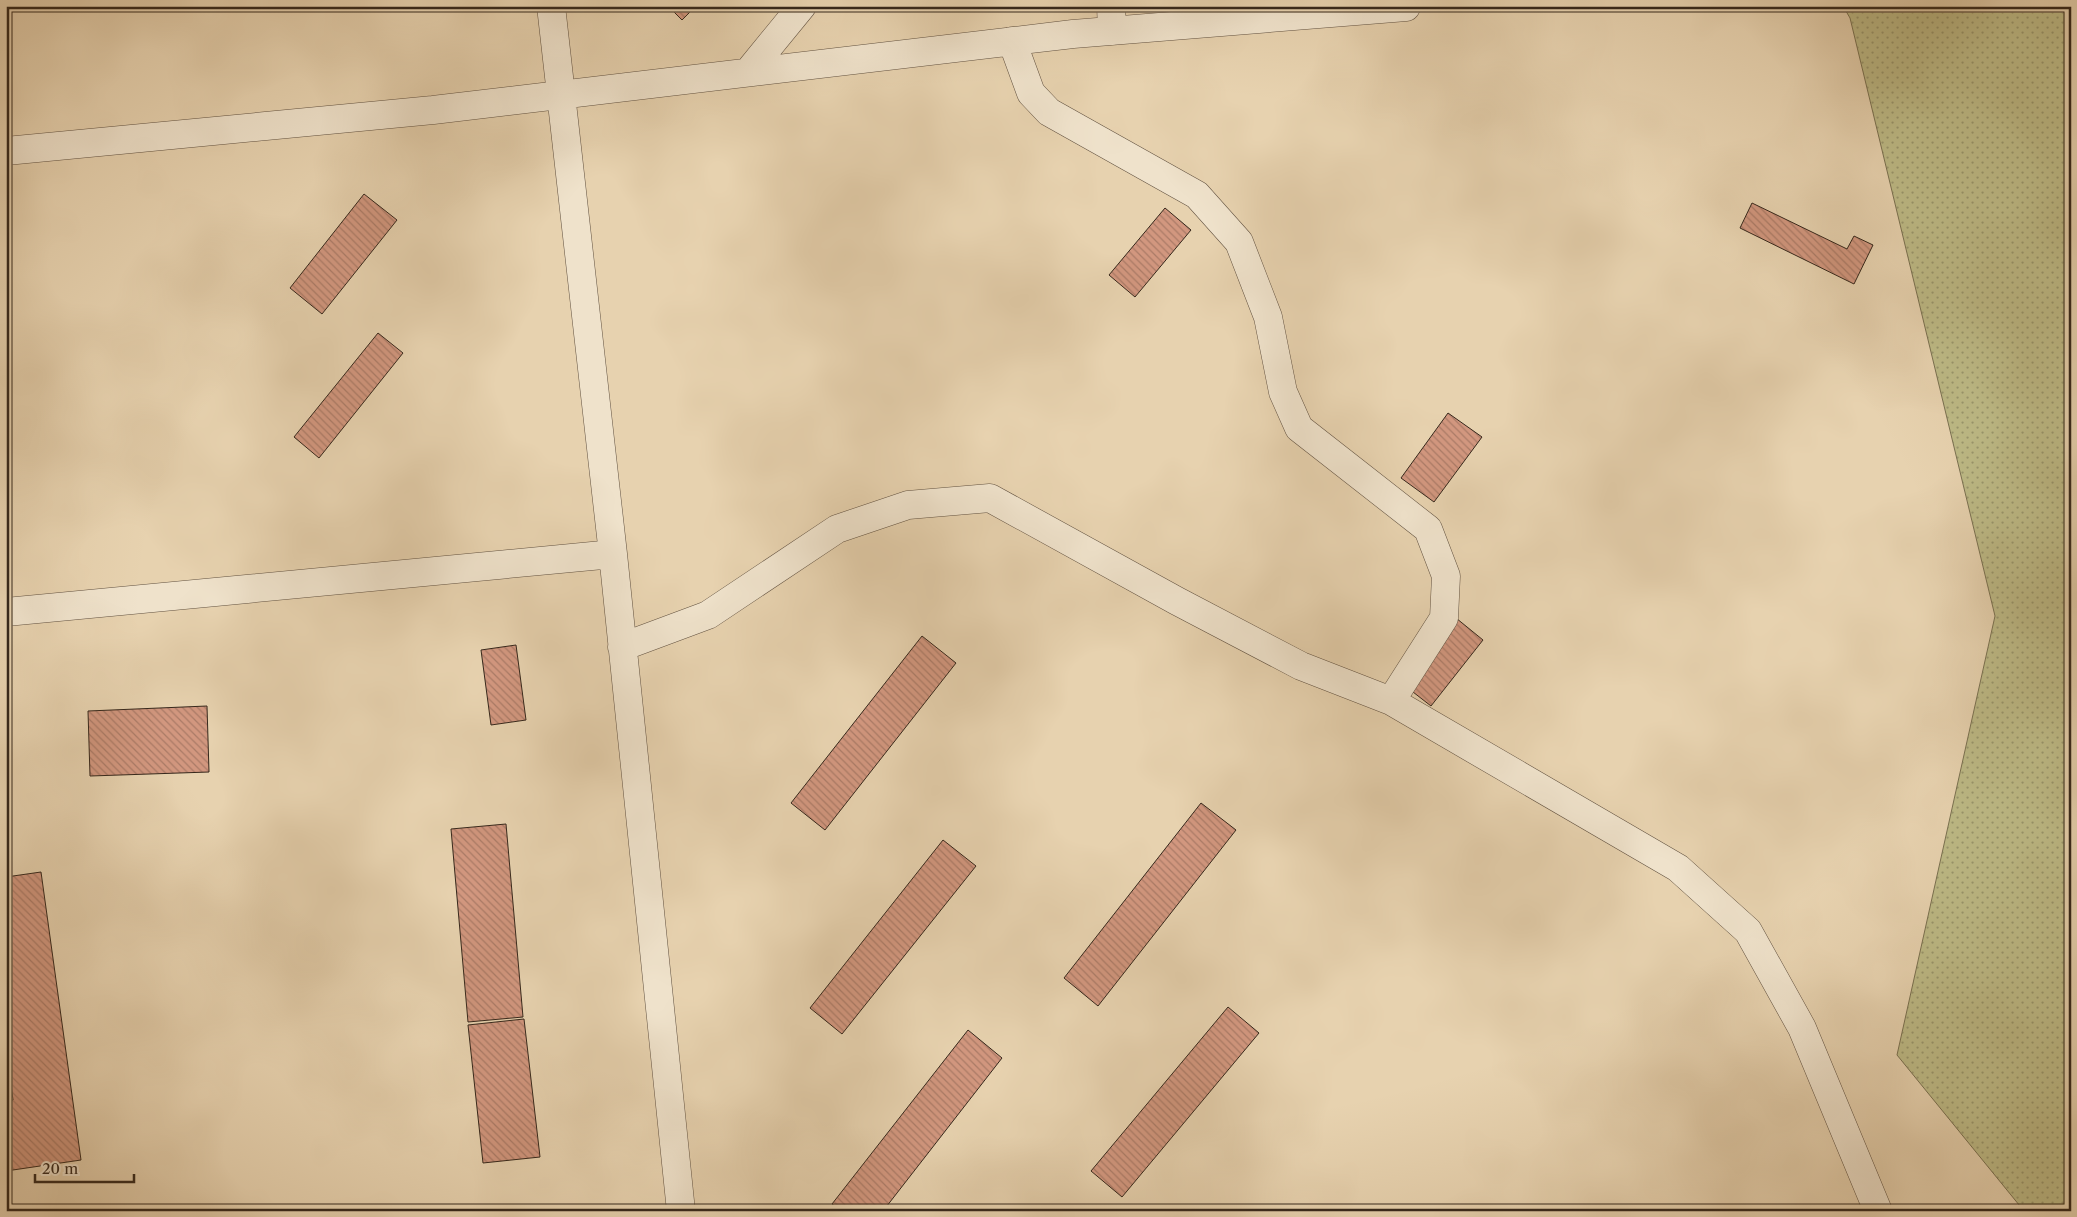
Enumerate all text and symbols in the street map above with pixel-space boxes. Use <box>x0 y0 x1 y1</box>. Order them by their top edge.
scale bar <box>35 1152 134 1184</box>
text: 20 m <box>42 1159 78 1178</box>

